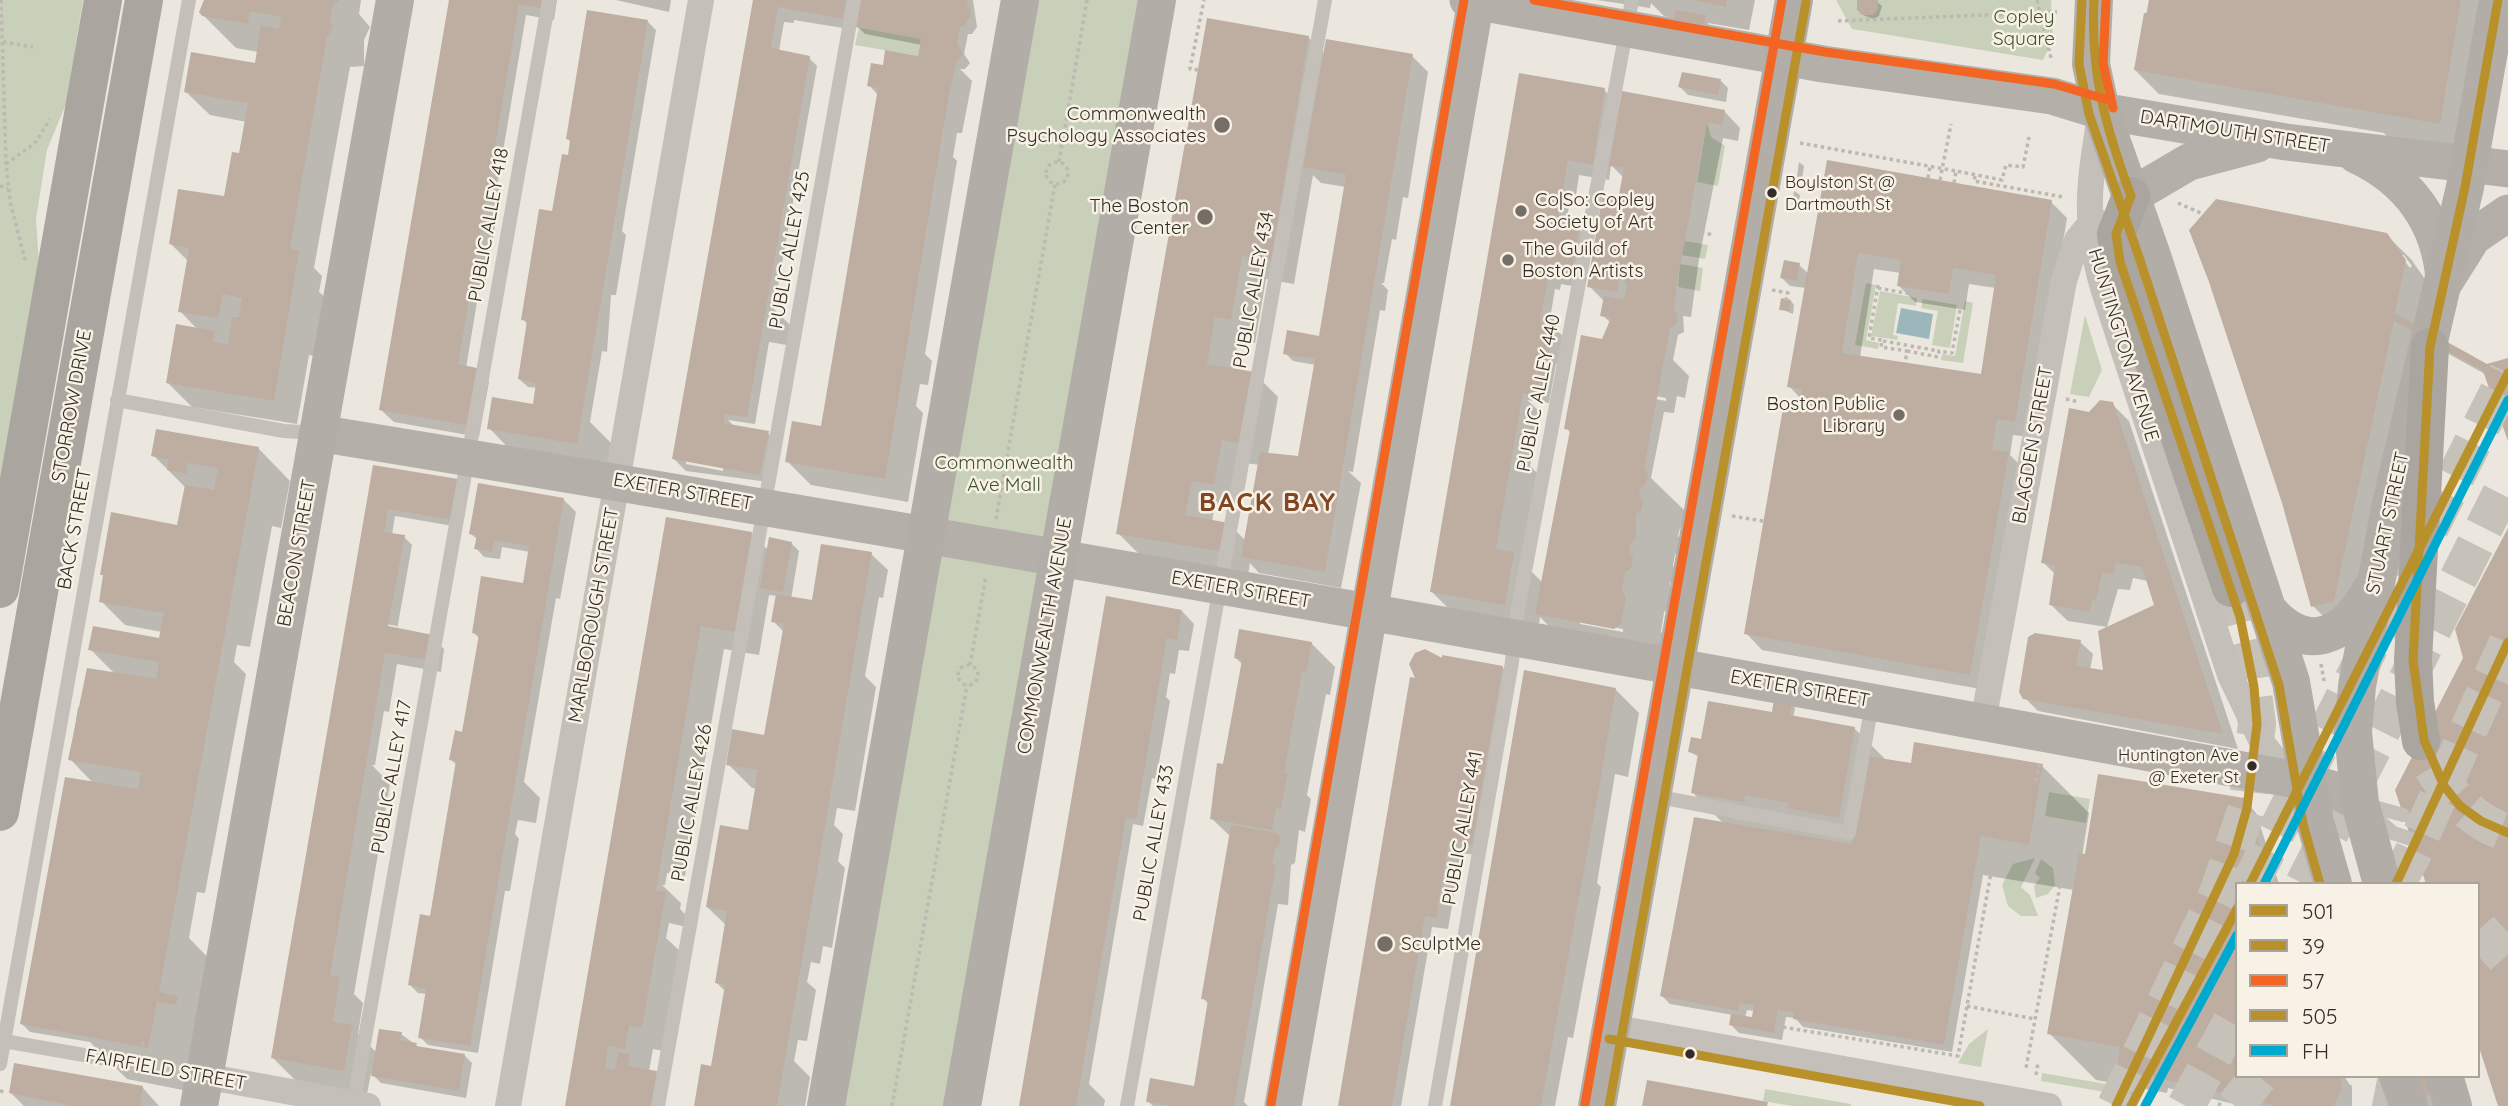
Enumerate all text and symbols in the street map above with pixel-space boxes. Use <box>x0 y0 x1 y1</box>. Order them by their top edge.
park label: Copley Square <box>1993 6 2055 50</box>
place label: Commonwealth Psychology Associates <box>1006 103 1206 147</box>
street label: DARTMOUTH STREET <box>2138 106 2332 158</box>
marker: Commonwealth Psychology Associates <box>1212 115 1232 135</box>
street label: PUBLIC ALLEY 418 <box>464 146 514 304</box>
street label: PUBLIC ALLEY 425 <box>765 169 815 331</box>
place label: Boylston St @ Dartmouth St <box>1785 173 1895 213</box>
marker: Boylston St @ Dartmouth St <box>1765 186 1779 200</box>
place label: Co|So: Copley Society of Art <box>1535 189 1655 233</box>
place label: The Boston Center <box>1089 195 1189 239</box>
marker: Co|So: Copley Society of Art <box>1513 203 1529 219</box>
marker: The Boston Center <box>1195 207 1215 227</box>
street label: PUBLIC ALLEY 434 <box>1229 210 1279 370</box>
place label: The Guild of Boston Artists <box>1522 238 1643 282</box>
street label: HUNTINGTON AVENUE <box>2083 246 2163 444</box>
marker: The Guild of Boston Artists <box>1500 252 1516 268</box>
street label: PUBLIC ALLEY 440 <box>1513 312 1565 474</box>
street label: STORROW DRIVE <box>47 328 97 484</box>
street label: BLAGDEN STREET <box>2008 365 2058 525</box>
place label: Boston Public Library <box>1766 393 1885 437</box>
marker: Boston Public Library <box>1891 407 1907 423</box>
street label: STUART STREET <box>2362 450 2414 596</box>
park label: Commonwealth Ave Mall <box>934 452 1074 496</box>
street label: BACK STREET <box>53 466 97 592</box>
street label: EXETER STREET <box>611 469 755 515</box>
street label: BEACON STREET <box>273 478 321 628</box>
district label: BACK BAY <box>1200 487 1336 519</box>
street label: MARLBOROUGH STREET <box>564 505 624 725</box>
street label: COMMONWEALTH AVENUE <box>1013 516 1077 756</box>
street label: EXETER STREET <box>1169 567 1313 613</box>
street label: EXETER STREET <box>1728 666 1872 712</box>
street label: PUBLIC ALLEY 417 <box>367 698 417 856</box>
street label: PUBLIC ALLEY 426 <box>667 722 717 884</box>
place label: Huntington Ave @ Exeter St <box>2118 746 2239 786</box>
street label: PUBLIC ALLEY 441 <box>1438 749 1488 907</box>
marker: Huntington Ave @ Exeter St <box>2245 759 2259 773</box>
street label: PUBLIC ALLEY 433 <box>1129 763 1179 923</box>
legend <box>2235 882 2480 1078</box>
text: 501 <box>2302 898 2334 924</box>
place label: SculptMe <box>1401 933 1481 955</box>
text: 39 <box>2302 933 2325 959</box>
marker: SculptMe <box>1375 934 1395 954</box>
text: 57 <box>2302 968 2324 994</box>
text: 505 <box>2302 1003 2337 1029</box>
text: FH <box>2302 1038 2329 1064</box>
street label: FAIRFIELD STREET <box>84 1045 248 1095</box>
unlabelled marker <box>1683 1047 1697 1061</box>

